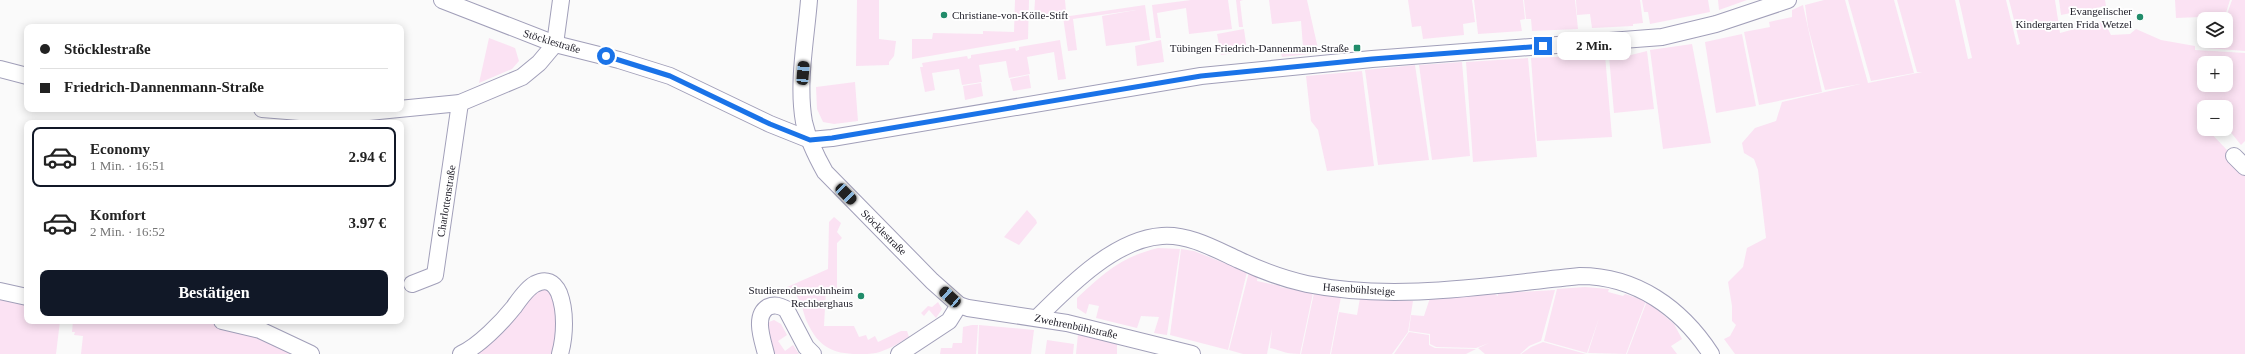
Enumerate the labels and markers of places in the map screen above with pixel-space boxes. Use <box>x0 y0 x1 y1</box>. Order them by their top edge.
place label: Evangelischer Kindergarten Frida Wetzel <box>2015 5 2132 30</box>
place label: Christiane-von-Kölle-Stift <box>952 9 1068 21</box>
marker: Christiane-von-Kölle-Stift <box>939 10 949 20</box>
marker: Evangelischer Kindergarten Frida Wetzel <box>2135 12 2145 22</box>
place label: Tübingen Friedrich-Dannenmann-Straße <box>1170 42 1349 54</box>
marker: Tübingen Friedrich-Dannenmann-Straße <box>1352 43 1362 53</box>
place label: Studierendenwohnheim Rechberghaus <box>749 284 853 309</box>
marker: Studierendenwohnheim Rechberghaus <box>856 291 866 301</box>

